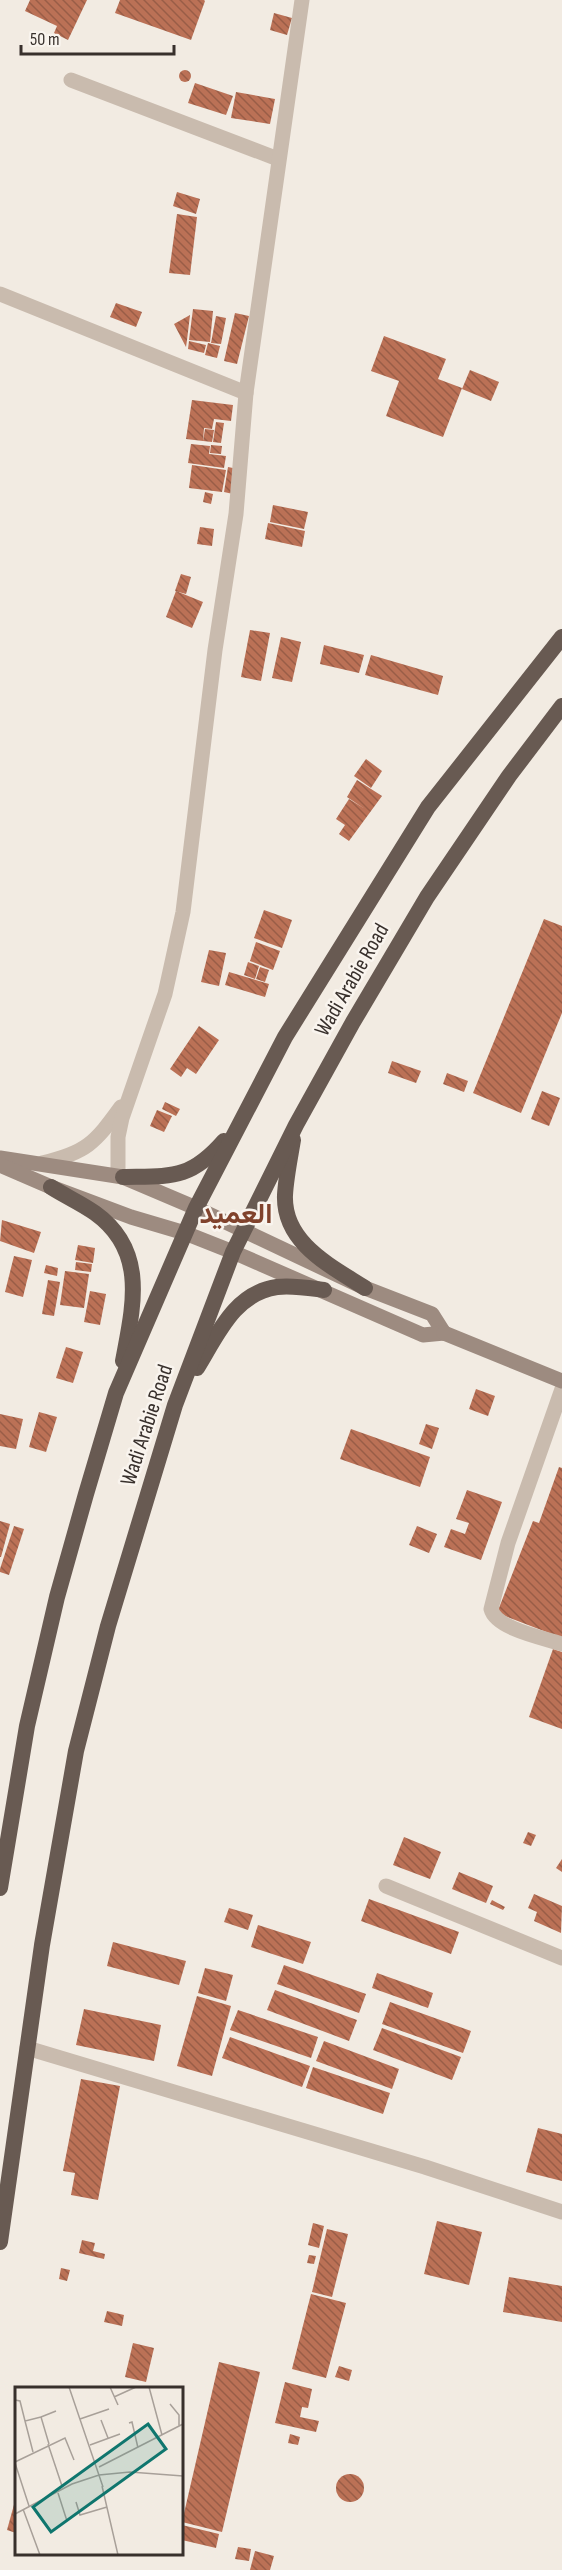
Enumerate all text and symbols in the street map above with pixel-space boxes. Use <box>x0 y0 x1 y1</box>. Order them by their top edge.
scale bar <box>21 18 174 56</box>
text: 50 m <box>30 29 60 50</box>
street label: Wadi Arabie Road <box>309 919 395 1041</box>
district label: العميد <box>199 1198 273 1231</box>
street label: Wadi Arabie Road <box>115 1361 179 1489</box>
inset map <box>15 2387 183 2555</box>

